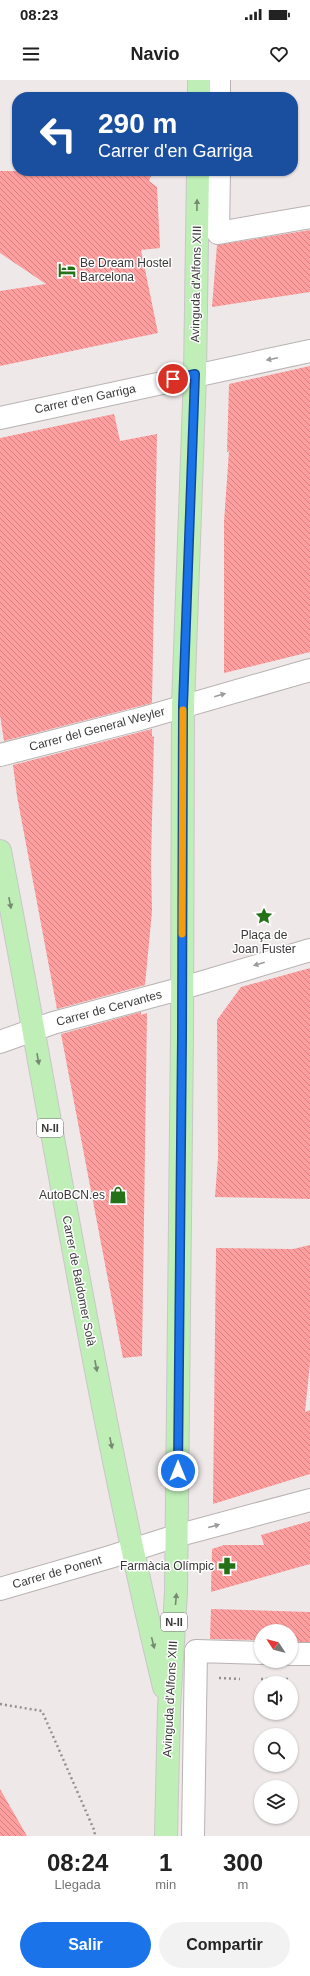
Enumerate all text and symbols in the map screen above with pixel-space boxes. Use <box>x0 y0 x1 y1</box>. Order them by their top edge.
text: 08:23 <box>20 6 58 23</box>
icon: menu <box>20 43 42 65</box>
icon: heart <box>268 43 290 65</box>
text: Navio <box>130 44 180 64</box>
icon: left <box>32 108 84 160</box>
text: 290 m <box>98 108 177 139</box>
text: Carrer d'en Garriga <box>98 141 253 161</box>
one-way arrow <box>194 198 200 211</box>
street label: Avinguda d'Alfons XIII <box>188 225 204 343</box>
place label: Be Dream Hostel Barcelona <box>80 256 171 284</box>
hotel icon: Be Dream Hostel Barcelona <box>57 260 77 280</box>
one-way arrow <box>266 356 278 362</box>
pin <box>156 362 190 396</box>
icon: arrive <box>162 368 184 390</box>
street label: Carrer d'en Garriga <box>33 381 137 417</box>
one-way arrow <box>214 692 226 698</box>
street label: Carrer del General Weyler <box>28 704 166 754</box>
one-way arrow <box>7 897 13 910</box>
place icon: Plaça de Joan Fuster <box>254 906 274 926</box>
place label: Plaça de Joan Fuster <box>232 928 296 956</box>
one-way arrow <box>253 961 265 967</box>
street label: Carrer de Cervantes <box>55 987 163 1029</box>
one-way arrow <box>35 1053 41 1065</box>
road number: N-II <box>37 1119 63 1137</box>
shop icon: AutoBCN.es <box>108 1185 128 1205</box>
place label: AutoBCN.es <box>39 1188 105 1202</box>
street label: Carrer de Baldomer Solà <box>59 1215 99 1348</box>
one-way arrow <box>93 1359 99 1372</box>
one-way arrow <box>108 1437 114 1449</box>
position arrow <box>157 1450 199 1492</box>
one-way arrow <box>208 1523 220 1529</box>
street label: Carrer de Ponent <box>11 1552 104 1591</box>
pharmacy icon: Farmàcia Olímpic <box>217 1556 237 1576</box>
place label: Farmàcia Olímpic <box>120 1559 214 1573</box>
one-way arrow <box>172 1593 179 1605</box>
road number: N-II <box>161 1613 187 1631</box>
north arrow <box>254 1624 298 1668</box>
map controls <box>254 1624 298 1824</box>
one-way arrow <box>150 1637 156 1649</box>
street label: Avinguda d'Alfons XIII <box>160 1640 180 1758</box>
button: sound <box>254 1676 298 1720</box>
button: search <box>254 1728 298 1772</box>
button: layers <box>254 1780 298 1824</box>
text: 08:24 <box>47 1849 108 1876</box>
text: 1 <box>159 1849 172 1876</box>
text: 300 <box>223 1849 263 1876</box>
text: Llegada <box>54 1877 101 1892</box>
text: min <box>155 1877 176 1892</box>
text: m <box>238 1877 248 1892</box>
button: Salir <box>20 1922 151 1968</box>
button: Compartir <box>159 1922 290 1968</box>

